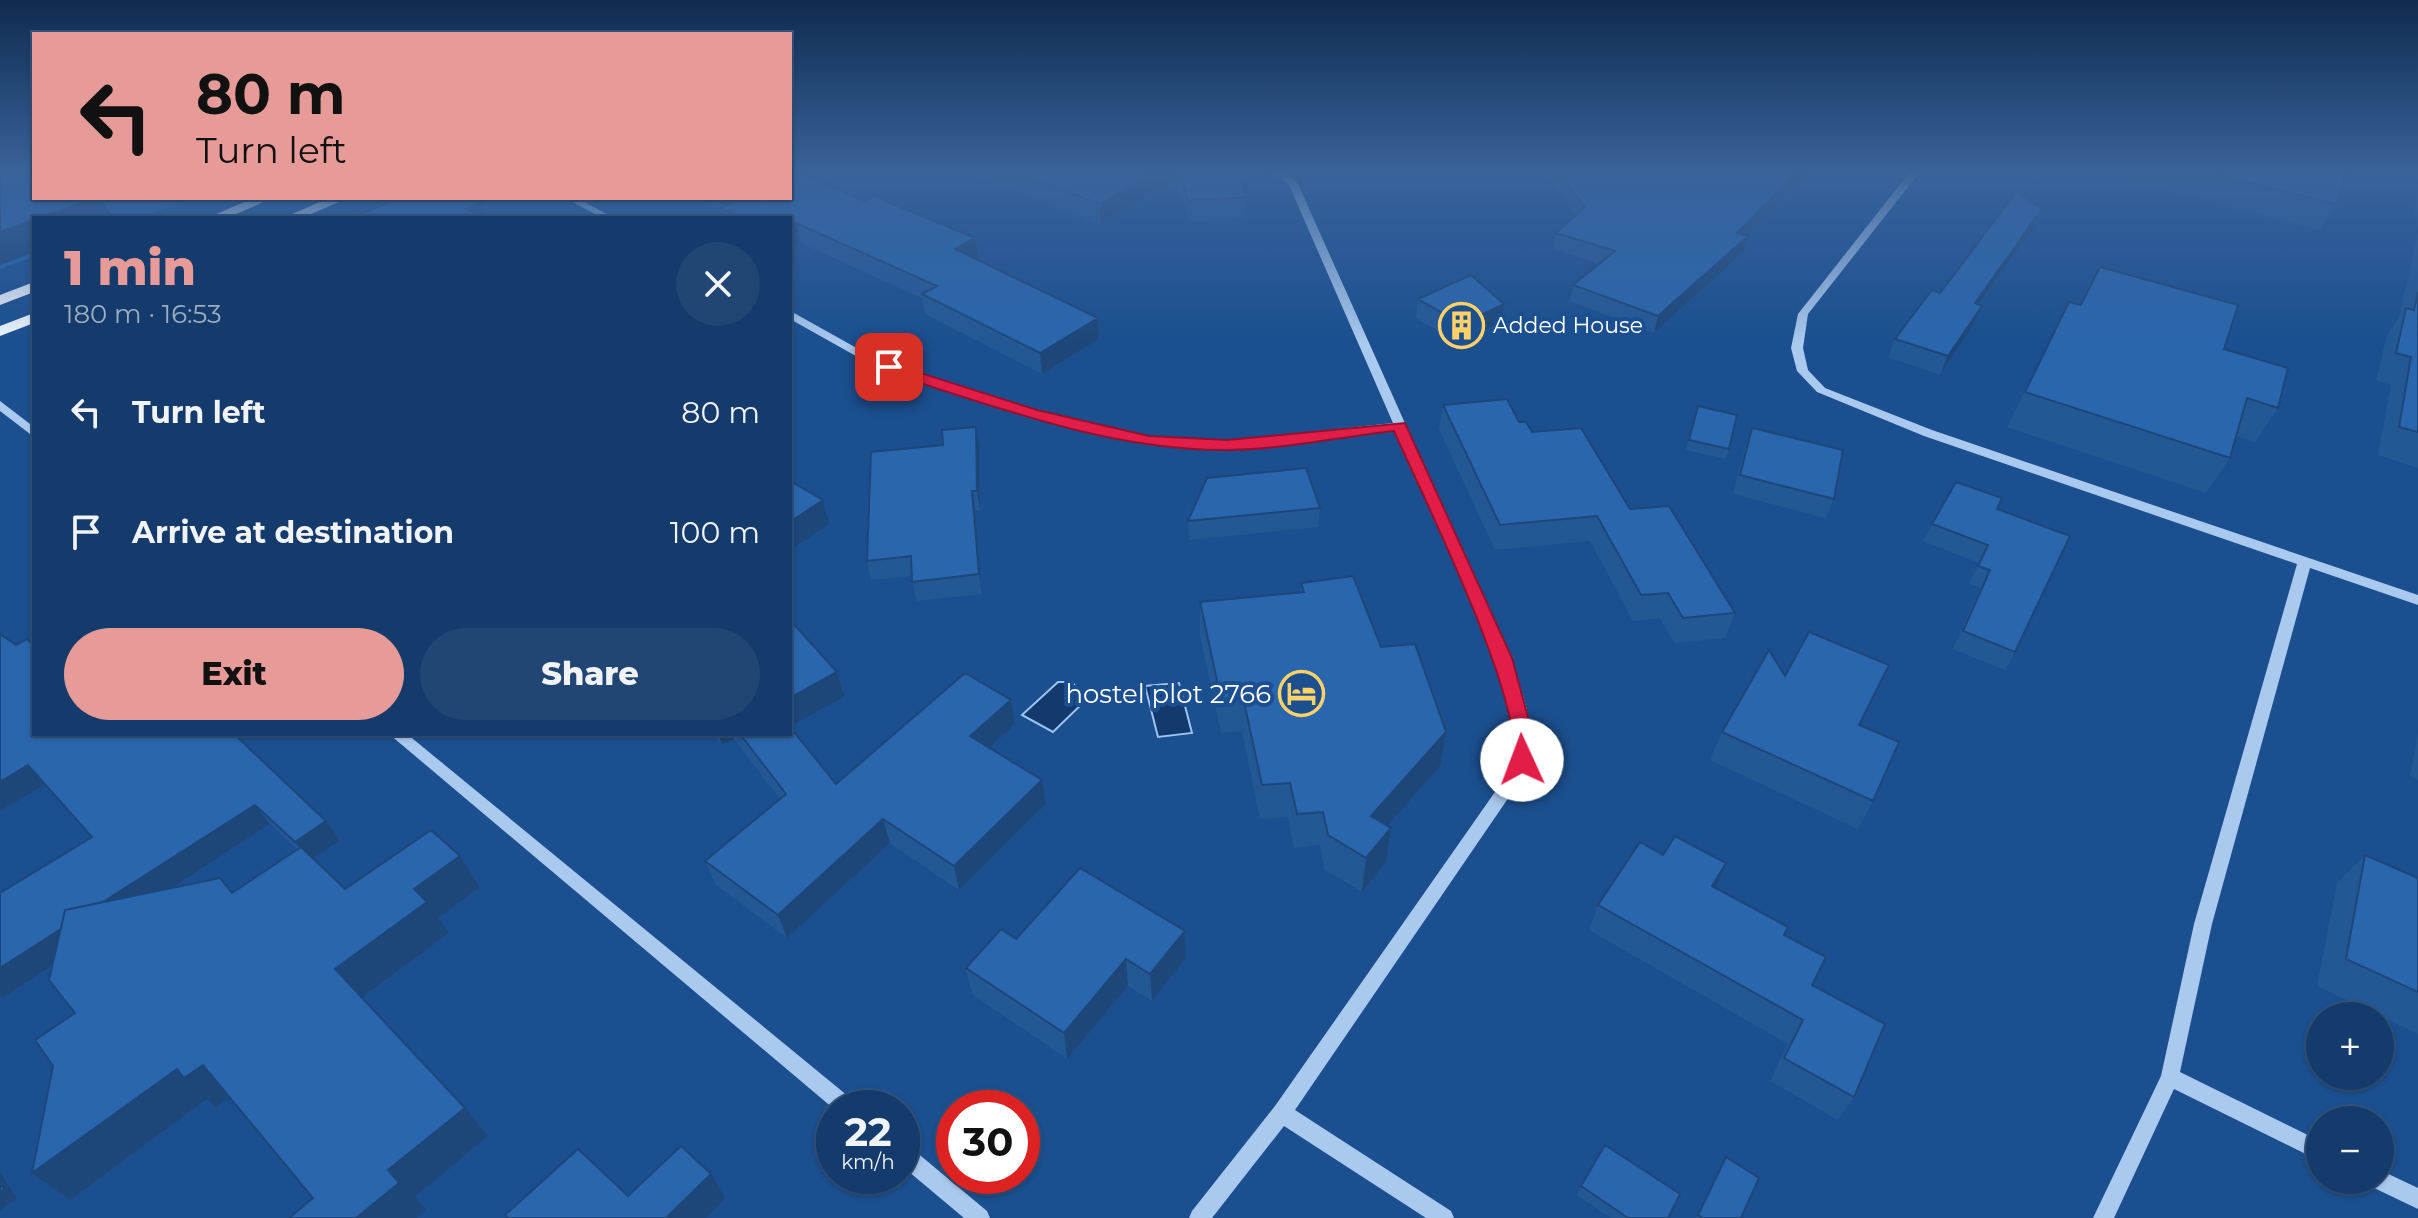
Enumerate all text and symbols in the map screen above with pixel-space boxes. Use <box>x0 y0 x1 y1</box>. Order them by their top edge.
text: 80 m <box>196 60 346 128</box>
icon: left <box>64 64 168 168</box>
text: Turn left <box>196 128 347 172</box>
text: 1 min <box>64 239 196 297</box>
button: close <box>676 242 760 326</box>
text: 180 m · 16:53 <box>64 298 222 330</box>
building icon: Added House <box>1438 301 1486 349</box>
place label: Added House <box>1493 312 1643 339</box>
pin <box>855 333 923 401</box>
icon: arrive <box>867 345 911 389</box>
icon: left <box>64 390 108 434</box>
text: Turn left <box>132 394 265 431</box>
text: 80 m <box>681 394 760 431</box>
icon: arrive <box>64 510 108 554</box>
text: Arrive at destination <box>132 514 454 551</box>
text: 100 m <box>670 514 760 551</box>
button: Exit <box>64 628 404 720</box>
button: Share <box>420 628 760 720</box>
hotel icon: hostel plot 2766 <box>1278 670 1326 718</box>
place label: hostel plot 2766 <box>1065 678 1271 710</box>
position arrow <box>1480 718 1564 802</box>
map controls <box>2306 1002 2394 1194</box>
button: + <box>2306 1002 2394 1090</box>
speed limit sign: 30 <box>936 1090 1040 1194</box>
button: − <box>2306 1106 2394 1194</box>
text: 22 <box>844 1107 892 1156</box>
text: km/h <box>841 1150 895 1174</box>

